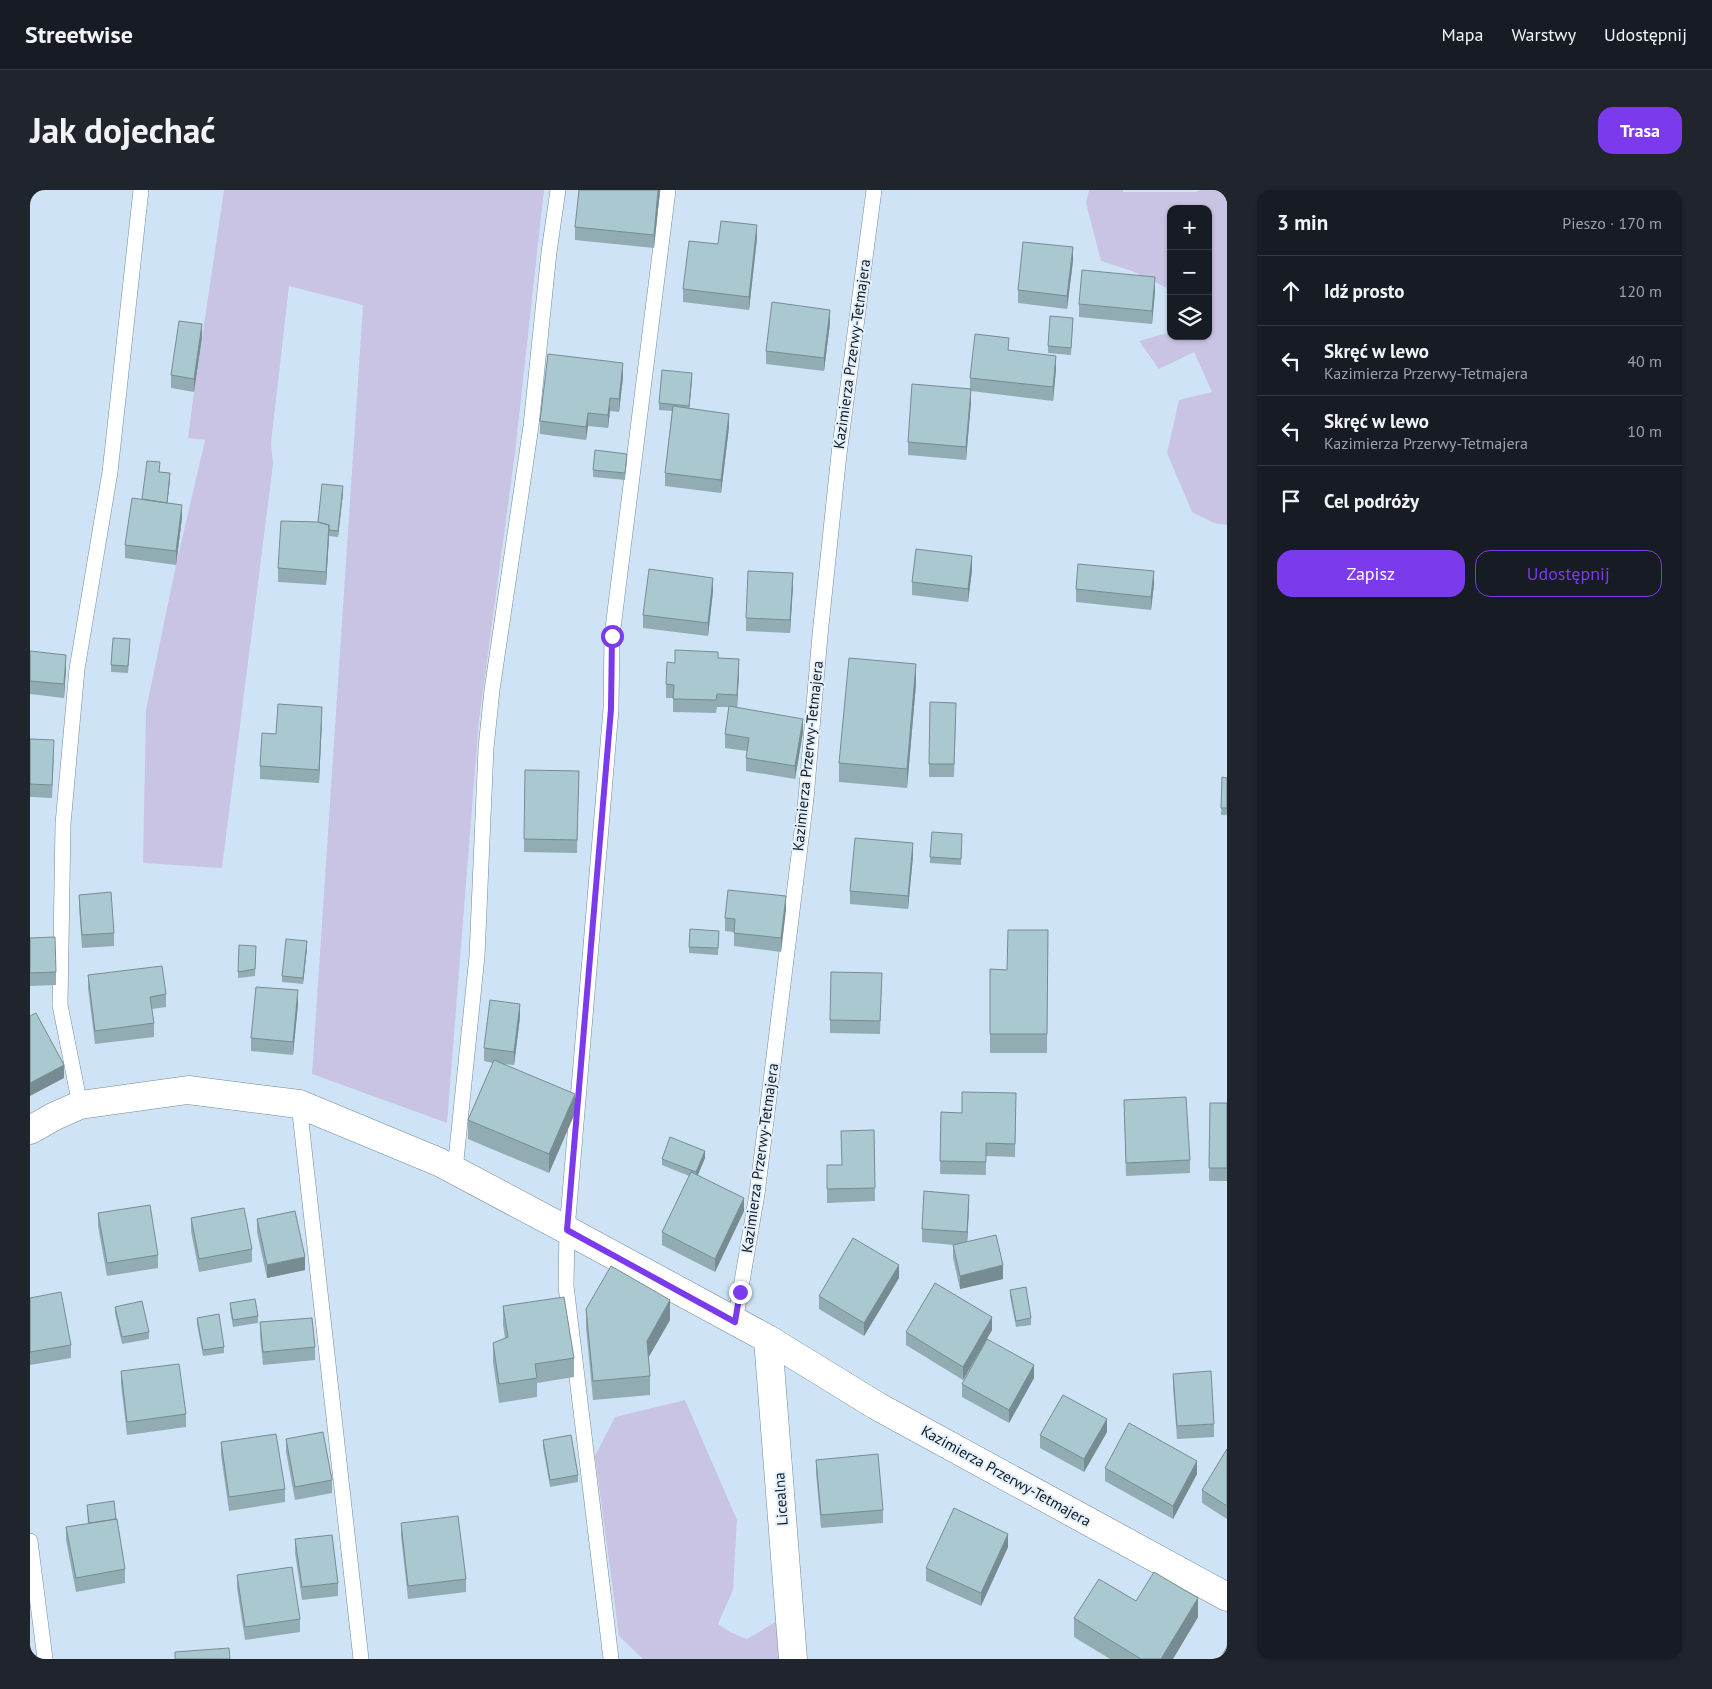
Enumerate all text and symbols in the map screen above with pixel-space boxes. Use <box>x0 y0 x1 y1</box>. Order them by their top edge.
text: Streetwise <box>25 19 133 50</box>
text: Mapa <box>1442 23 1483 46</box>
text: Warstwy <box>1511 23 1576 46</box>
text: Udostępnij <box>1604 23 1687 46</box>
text: Jak dojechać <box>30 107 215 153</box>
button: Trasa <box>1598 107 1682 154</box>
map controls <box>1167 205 1212 340</box>
button: + <box>1167 205 1212 250</box>
text: 3 min <box>1277 209 1328 236</box>
text: Pieszo · 170 m <box>1562 213 1662 233</box>
button: − <box>1167 250 1212 295</box>
street label: Kazimierza Przerwy-Tetmajera <box>829 258 874 450</box>
icon: ahead <box>1277 277 1305 305</box>
text: Idź prosto <box>1324 279 1404 303</box>
text: 120 m <box>1619 281 1662 301</box>
button: layers <box>1167 295 1212 340</box>
text: Skręć w lewo <box>1324 339 1429 363</box>
icon: left <box>1277 347 1305 375</box>
text: 40 m <box>1627 351 1662 371</box>
text: Kazimierza Przerwy-Tetmajera <box>1324 363 1528 383</box>
text: Skręć w lewo <box>1324 409 1429 433</box>
icon: left <box>1277 417 1305 445</box>
text: 10 m <box>1627 421 1662 441</box>
text: Kazimierza Przerwy-Tetmajera <box>1324 433 1528 453</box>
icon: arrive <box>1277 487 1305 515</box>
text: Cel podróży <box>1324 489 1419 513</box>
button: Zapisz <box>1277 550 1465 597</box>
button: Udostępnij <box>1475 550 1662 597</box>
route start <box>601 625 624 648</box>
street label: Kazimierza Przerwy-Tetmajera <box>788 660 827 852</box>
street label: Kazimierza Przerwy-Tetmajera <box>737 1062 782 1254</box>
route end <box>729 1281 752 1304</box>
street label: Kazimierza Przerwy-Tetmajera <box>918 1421 1094 1530</box>
street label: Licealna <box>769 1472 792 1526</box>

